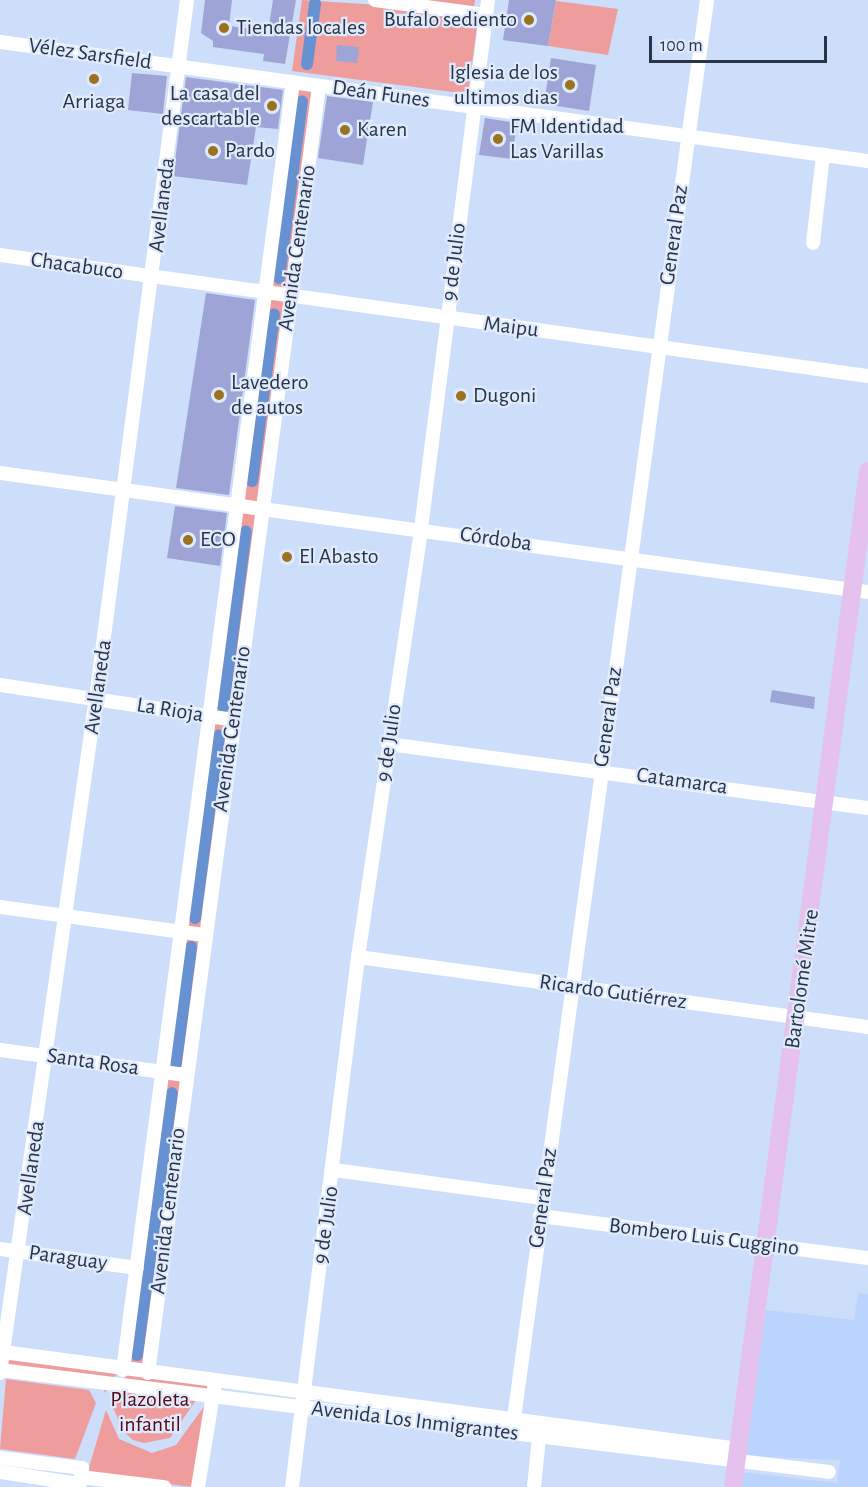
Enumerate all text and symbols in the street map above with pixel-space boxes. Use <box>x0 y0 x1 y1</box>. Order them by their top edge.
place label: Bufalo sediento <box>384 7 517 33</box>
marker: Bufalo sediento <box>522 13 536 27</box>
place label: Tiendas locales <box>236 15 365 41</box>
marker: Tiendas locales <box>217 21 231 35</box>
scale bar <box>652 24 830 62</box>
street label: Vélez Sarsfield <box>27 32 153 76</box>
text: 100 m <box>660 37 703 55</box>
place label: Iglesia de los ultimos dias <box>450 59 558 110</box>
marker: Arriaga <box>87 72 101 86</box>
street label: Deán Funes <box>330 74 432 114</box>
marker: Iglesia de los ultimos dias <box>563 78 577 92</box>
place label: La casa del descartable <box>161 80 260 132</box>
place label: Arriaga <box>63 89 125 115</box>
marker: La casa del descartable <box>265 99 279 113</box>
place label: FM Identidad Las Varillas <box>510 113 624 164</box>
place label: Karen <box>357 117 407 143</box>
marker: Karen <box>338 123 352 137</box>
marker: FM Identidad Las Varillas <box>491 132 505 146</box>
place label: Pardo <box>225 138 275 164</box>
marker: Pardo <box>206 144 220 158</box>
street label: Avellaneda <box>143 156 181 254</box>
street label: Avenida Centenario <box>272 163 322 333</box>
street label: General Paz <box>654 183 694 287</box>
street label: 9 de Julio <box>436 221 472 303</box>
street label: Chacabuco <box>29 246 125 286</box>
street label: Maipu <box>482 311 540 343</box>
place label: Lavedero de autos <box>231 369 309 420</box>
place label: Dugoni <box>473 383 536 409</box>
marker: Lavedero de autos <box>212 388 226 402</box>
marker: Dugoni <box>454 389 468 403</box>
street label: Córdoba <box>458 521 534 557</box>
place label: ECO <box>200 527 236 553</box>
marker: ECO <box>181 533 195 547</box>
place label: El Abasto <box>299 544 378 570</box>
marker: El Abasto <box>280 550 294 564</box>
street label: Avellaneda <box>78 638 118 736</box>
street label: Avenida Centenario <box>207 644 257 814</box>
street label: General Paz <box>588 665 628 769</box>
street label: La Rioja <box>135 692 205 728</box>
street label: 9 de Julio <box>370 702 408 784</box>
street label: Catamarca <box>635 762 729 800</box>
street label: Bartolomé Mitre <box>779 908 825 1050</box>
street label: Ricardo Gutiérrez <box>538 969 688 1015</box>
street label: Santa Rosa <box>45 1042 141 1082</box>
street label: Avellaneda <box>11 1119 51 1217</box>
street label: Avenida Centenario <box>145 1126 191 1296</box>
street label: General Paz <box>523 1146 563 1250</box>
street label: 9 de Julio <box>307 1184 345 1266</box>
street label: Bombero Luis Cuggino <box>607 1212 801 1262</box>
street label: Paraguay <box>27 1239 109 1277</box>
park label: Plazoleta infantil <box>110 1386 190 1438</box>
street label: Avenida Los Inmigrantes <box>310 1395 520 1447</box>

